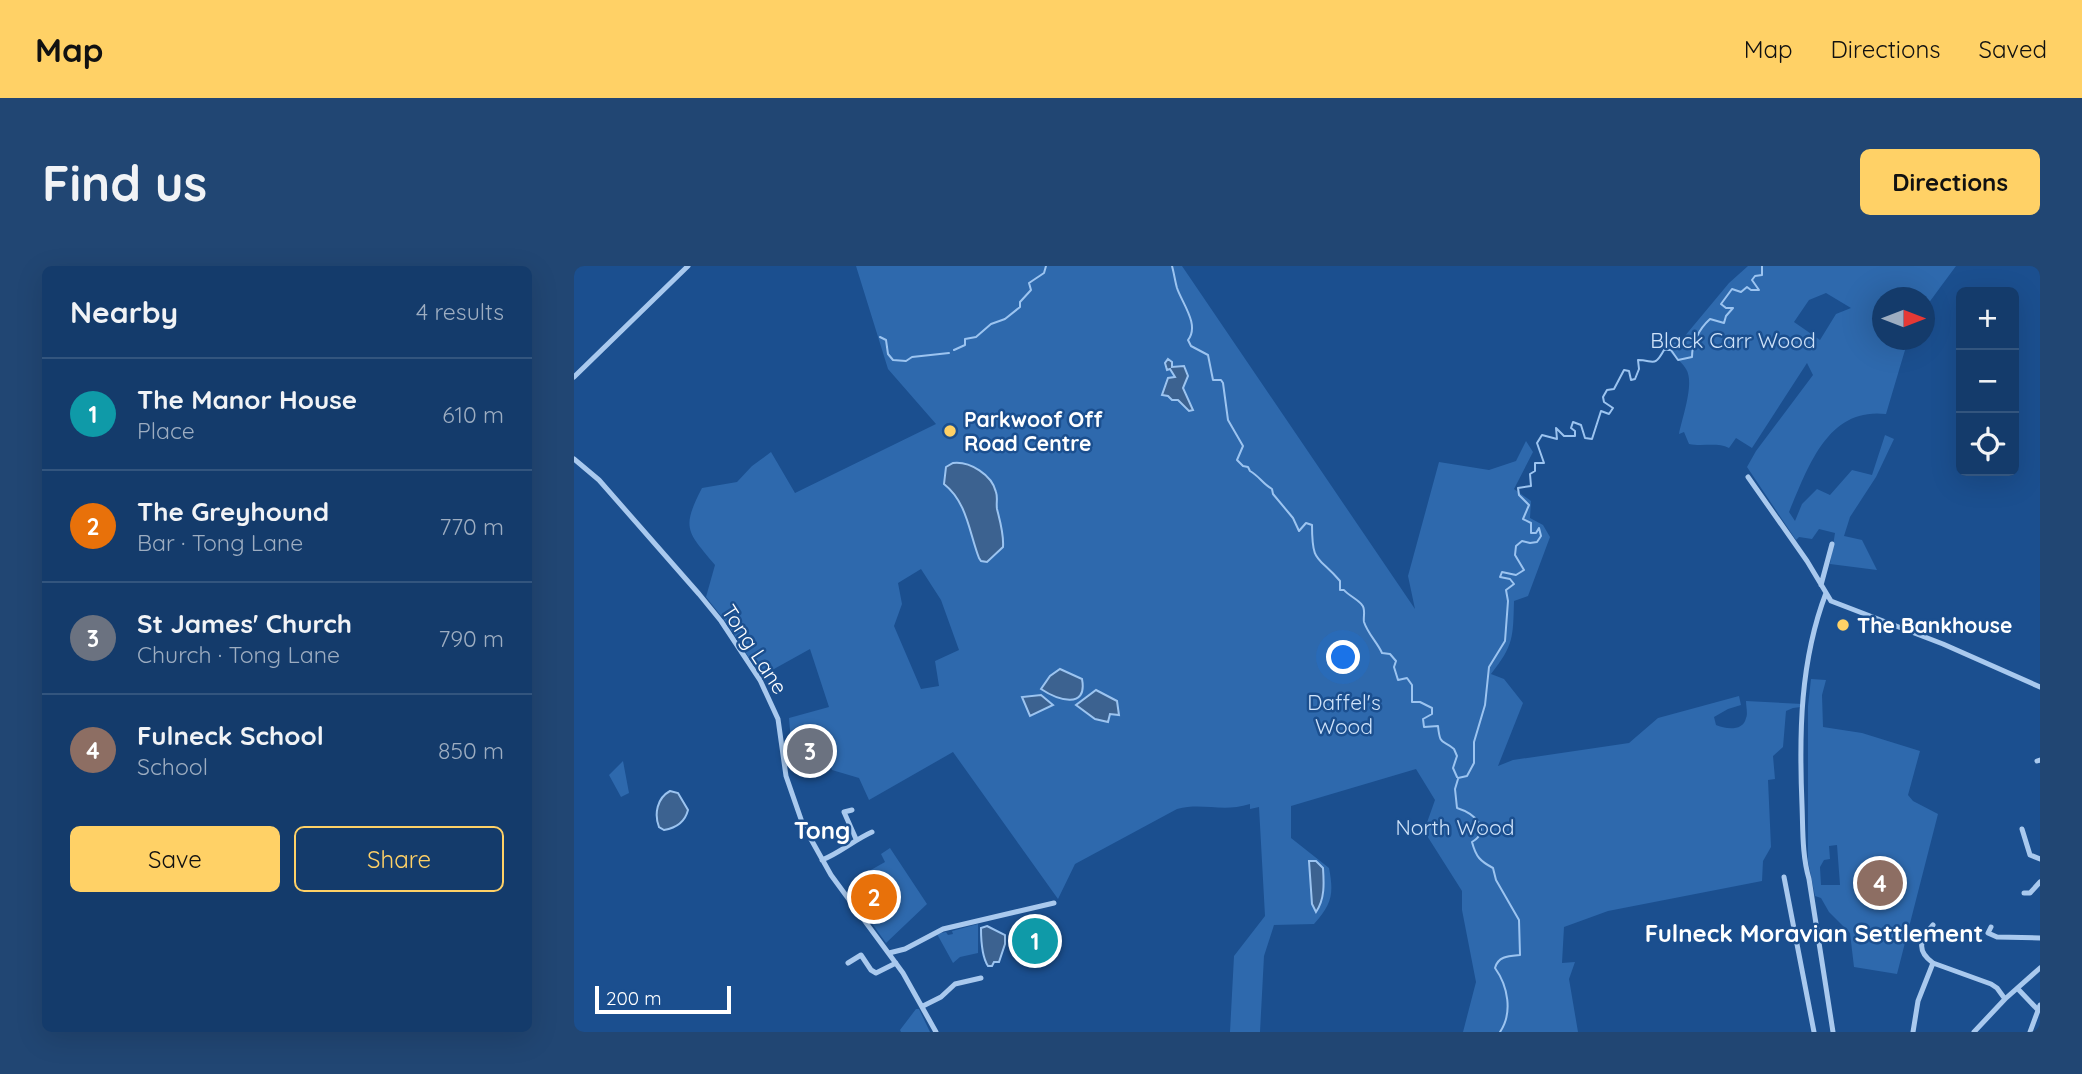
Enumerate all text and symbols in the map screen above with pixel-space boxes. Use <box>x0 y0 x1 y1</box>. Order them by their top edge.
text: Map <box>35 29 103 70</box>
text: Map <box>1744 34 1793 64</box>
text: Directions <box>1831 34 1941 64</box>
text: Saved <box>1979 34 2047 64</box>
button: Directions <box>1860 149 2040 215</box>
text: Find us <box>42 152 207 213</box>
north arrow <box>1872 287 1935 350</box>
map controls <box>1956 287 2019 476</box>
button: + <box>1956 287 2019 350</box>
text: Nearby <box>70 293 178 331</box>
text: 4 results <box>416 297 504 326</box>
park label: Black Carr Wood <box>1650 327 1816 353</box>
button: − <box>1956 350 2019 413</box>
text: The Manor House <box>137 383 357 416</box>
text: 1 <box>89 400 97 429</box>
text: 610 m <box>442 400 504 429</box>
place label: Parkwoof Off Road Centre <box>964 406 1103 456</box>
button: locate <box>1956 413 2019 476</box>
text: Place <box>137 416 195 445</box>
marker: Parkwoof Off Road Centre <box>942 423 958 439</box>
text: The Greyhound <box>137 495 329 528</box>
text: 2 <box>86 512 100 541</box>
text: 770 m <box>439 512 504 541</box>
text: Bar · Tong Lane <box>137 528 303 557</box>
street label: Tong Lane <box>716 599 794 699</box>
text: St James' Church <box>137 607 352 640</box>
place label: The Bankhouse <box>1857 612 2012 638</box>
marker: The Bankhouse <box>1835 617 1851 633</box>
text: 3 <box>87 624 99 653</box>
text: 790 m <box>438 624 504 653</box>
text: Church · Tong Lane <box>137 640 340 669</box>
your location <box>1326 640 1360 674</box>
park label: Daffel's Wood <box>1307 689 1381 739</box>
text: Fulneck School <box>137 719 324 752</box>
pin: 3 <box>787 725 833 777</box>
text: 4 <box>86 736 100 765</box>
text: 850 m <box>438 736 504 765</box>
text: School <box>137 752 208 781</box>
park label: North Wood <box>1396 814 1514 840</box>
district label: Tong <box>794 815 850 845</box>
button: Save <box>70 826 280 892</box>
button: Share <box>294 826 504 892</box>
pin: 4 <box>1857 857 1903 909</box>
pin: 2 <box>851 871 897 923</box>
pin: 1 <box>1012 915 1058 967</box>
district label: Fulneck Moravian Settlement <box>1645 918 1983 948</box>
scale bar <box>595 983 732 1015</box>
text: 200 m <box>606 986 662 1010</box>

